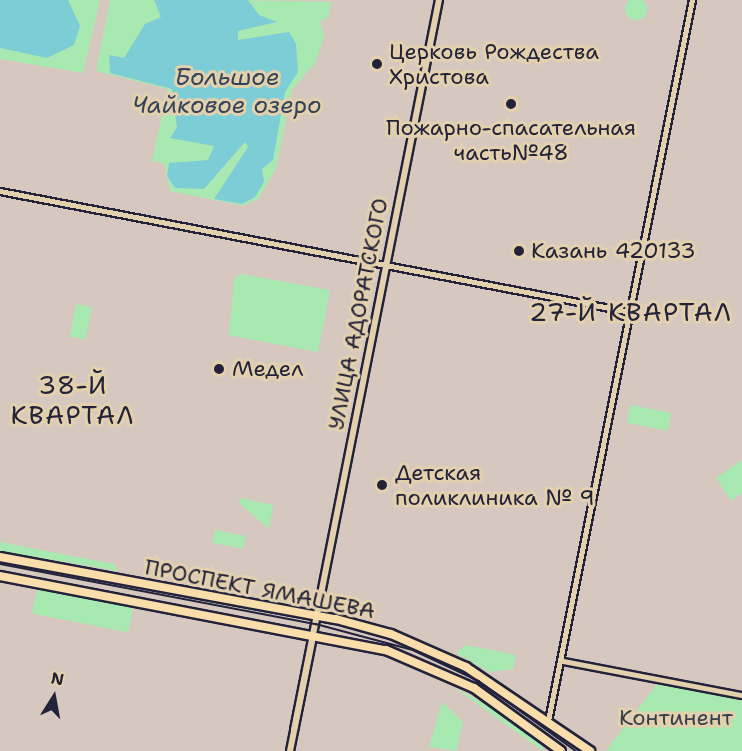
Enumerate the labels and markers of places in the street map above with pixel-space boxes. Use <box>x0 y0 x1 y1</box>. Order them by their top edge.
place label: Церковь Рождества Христова <box>389 38 599 90</box>
marker: Церковь Рождества Христова <box>370 57 384 71</box>
marker: Пожарно-спасательная часть№48 <box>504 97 518 111</box>
place label: Пожарно-спасательная часть№48 <box>386 114 636 166</box>
place label: Казань 420133 <box>531 238 696 264</box>
marker: Казань 420133 <box>512 244 526 258</box>
place label: Медел <box>232 356 303 382</box>
marker: Медел <box>210 360 228 378</box>
place label: Детская поликлиника № 9 <box>395 459 595 511</box>
marker: Детская поликлиника № 9 <box>373 476 391 494</box>

